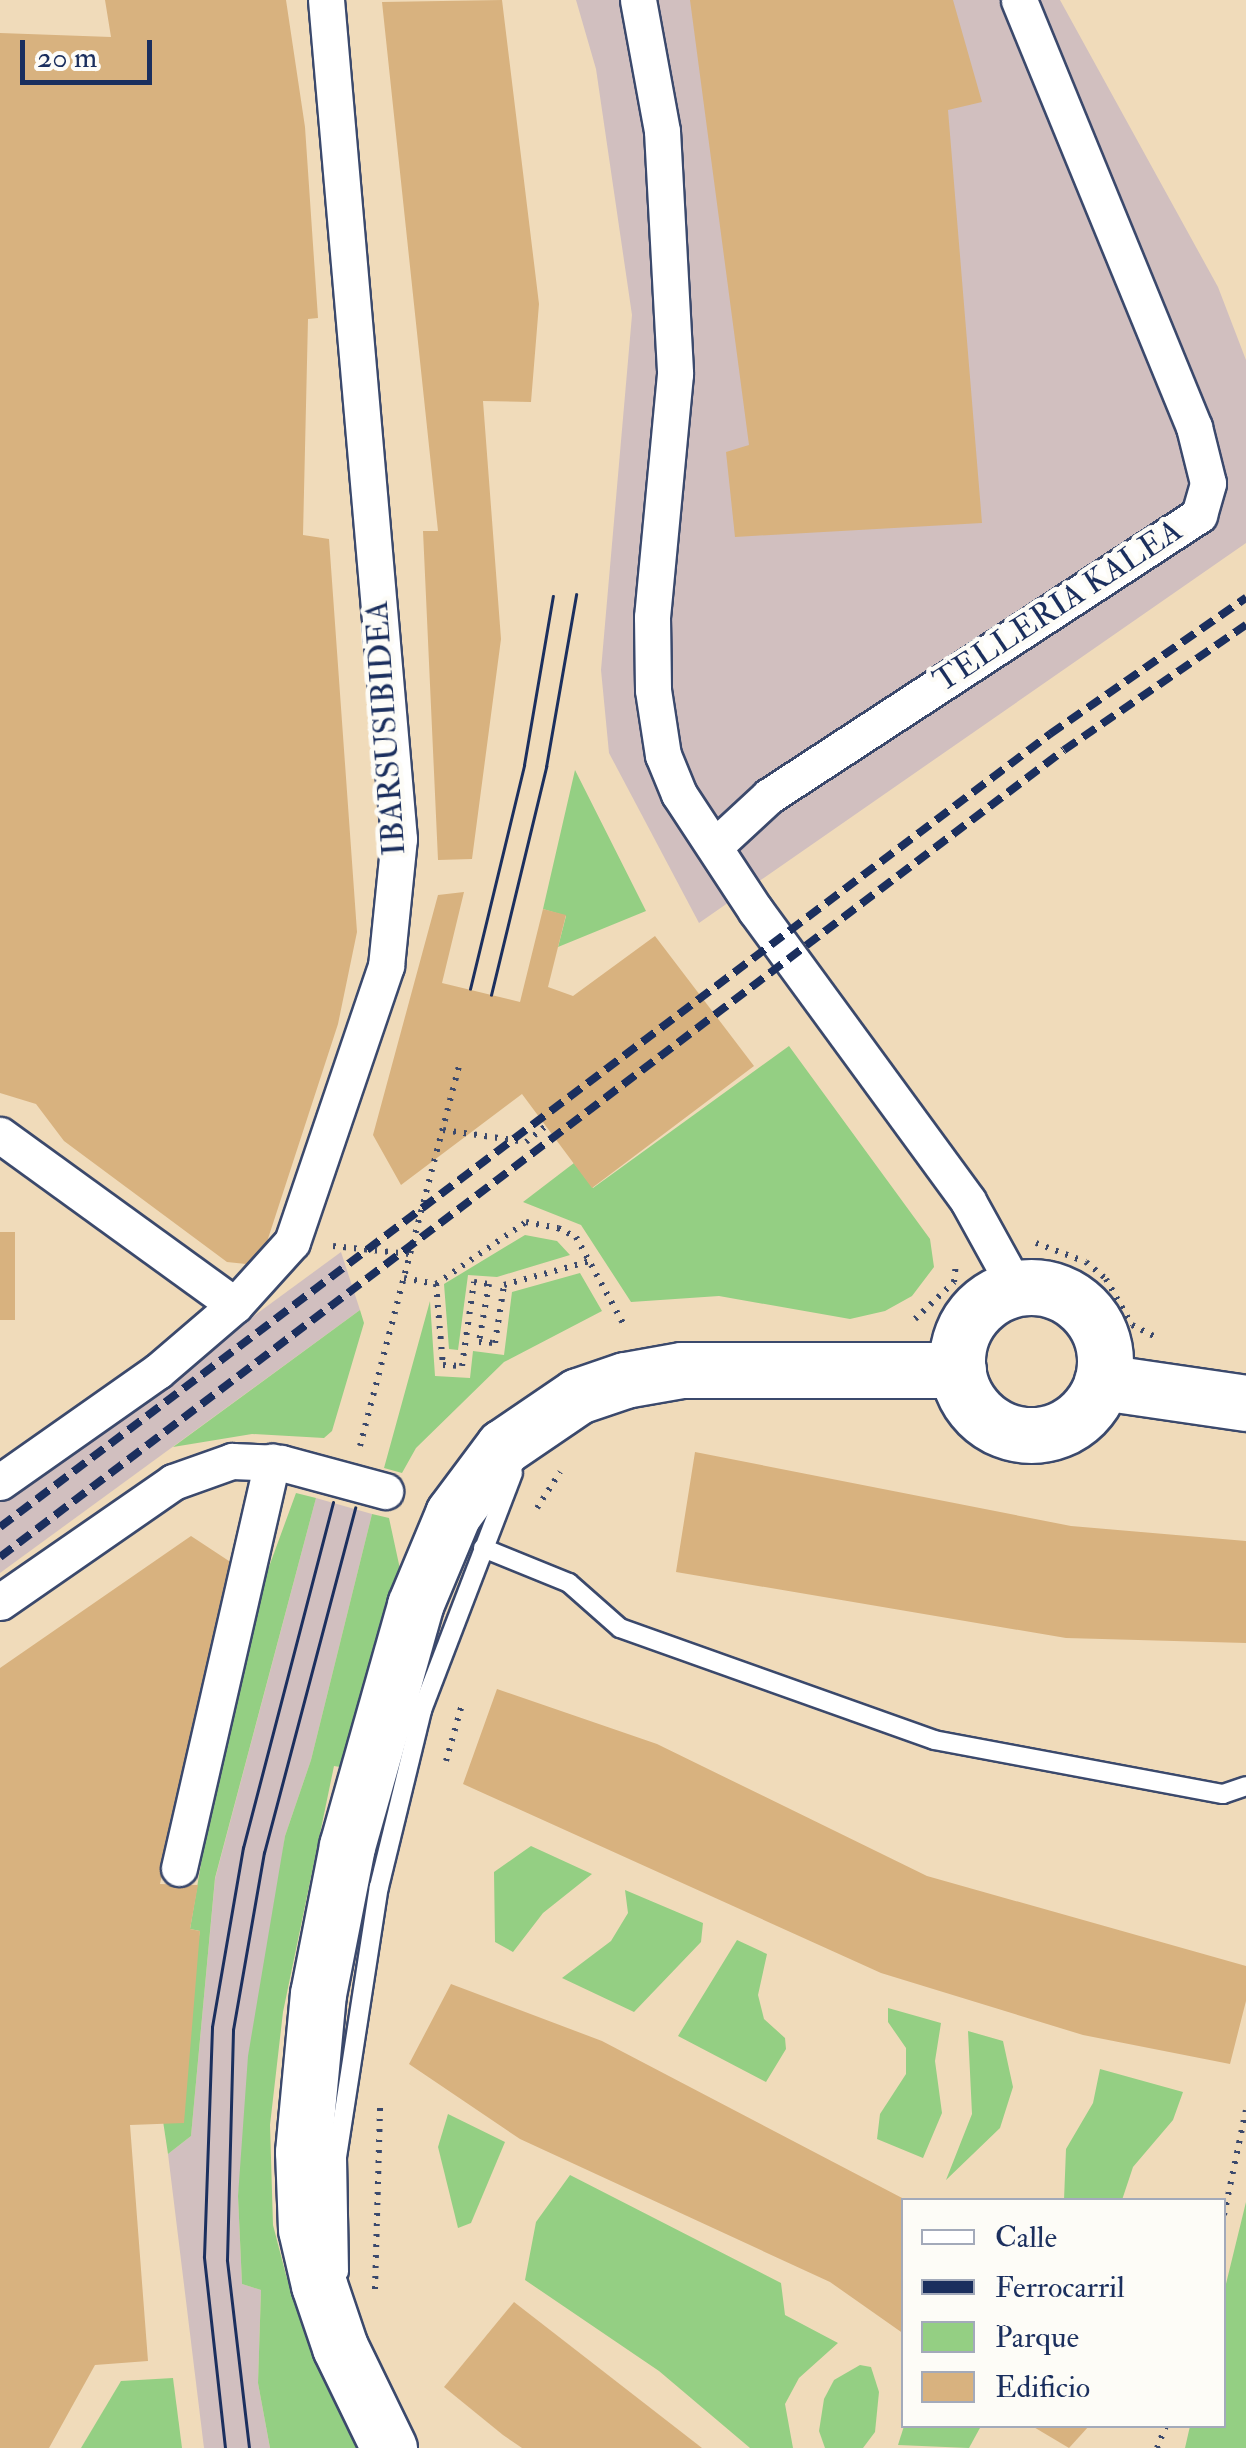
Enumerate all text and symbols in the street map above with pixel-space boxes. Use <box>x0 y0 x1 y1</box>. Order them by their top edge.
scale bar <box>25 20 158 82</box>
text: 20 m <box>37 39 97 76</box>
street label: TELLERIA KALEA <box>927 511 1189 701</box>
street label: IBARSUSIBIDEA <box>358 599 414 857</box>
legend <box>901 2198 1226 2428</box>
text: Calle <box>995 2219 1057 2256</box>
text: Ferrocarril <box>995 2269 1125 2306</box>
text: Parque <box>995 2319 1079 2356</box>
text: Edificio <box>995 2369 1090 2406</box>

